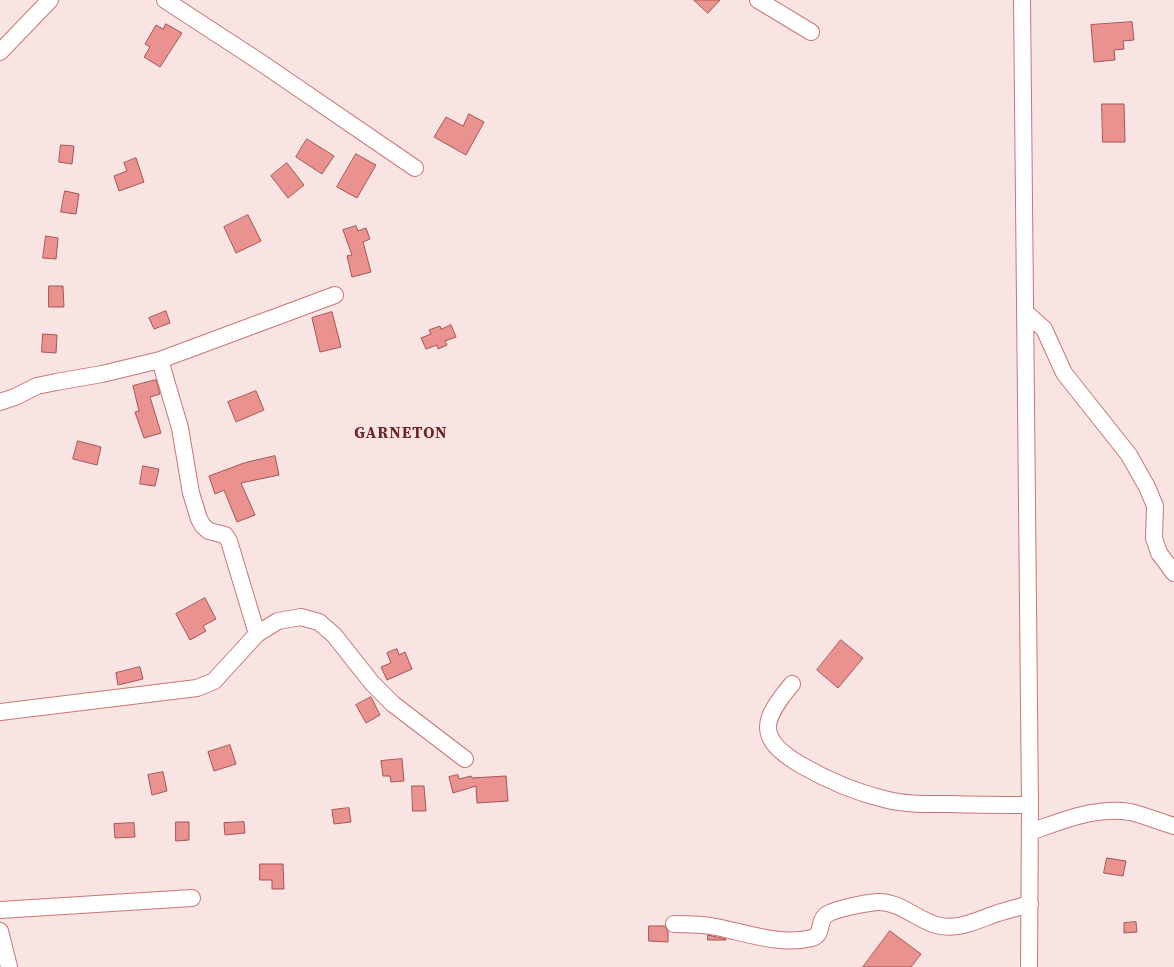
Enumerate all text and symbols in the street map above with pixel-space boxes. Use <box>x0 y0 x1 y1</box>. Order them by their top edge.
district label: GARNETON <box>354 424 448 444</box>

